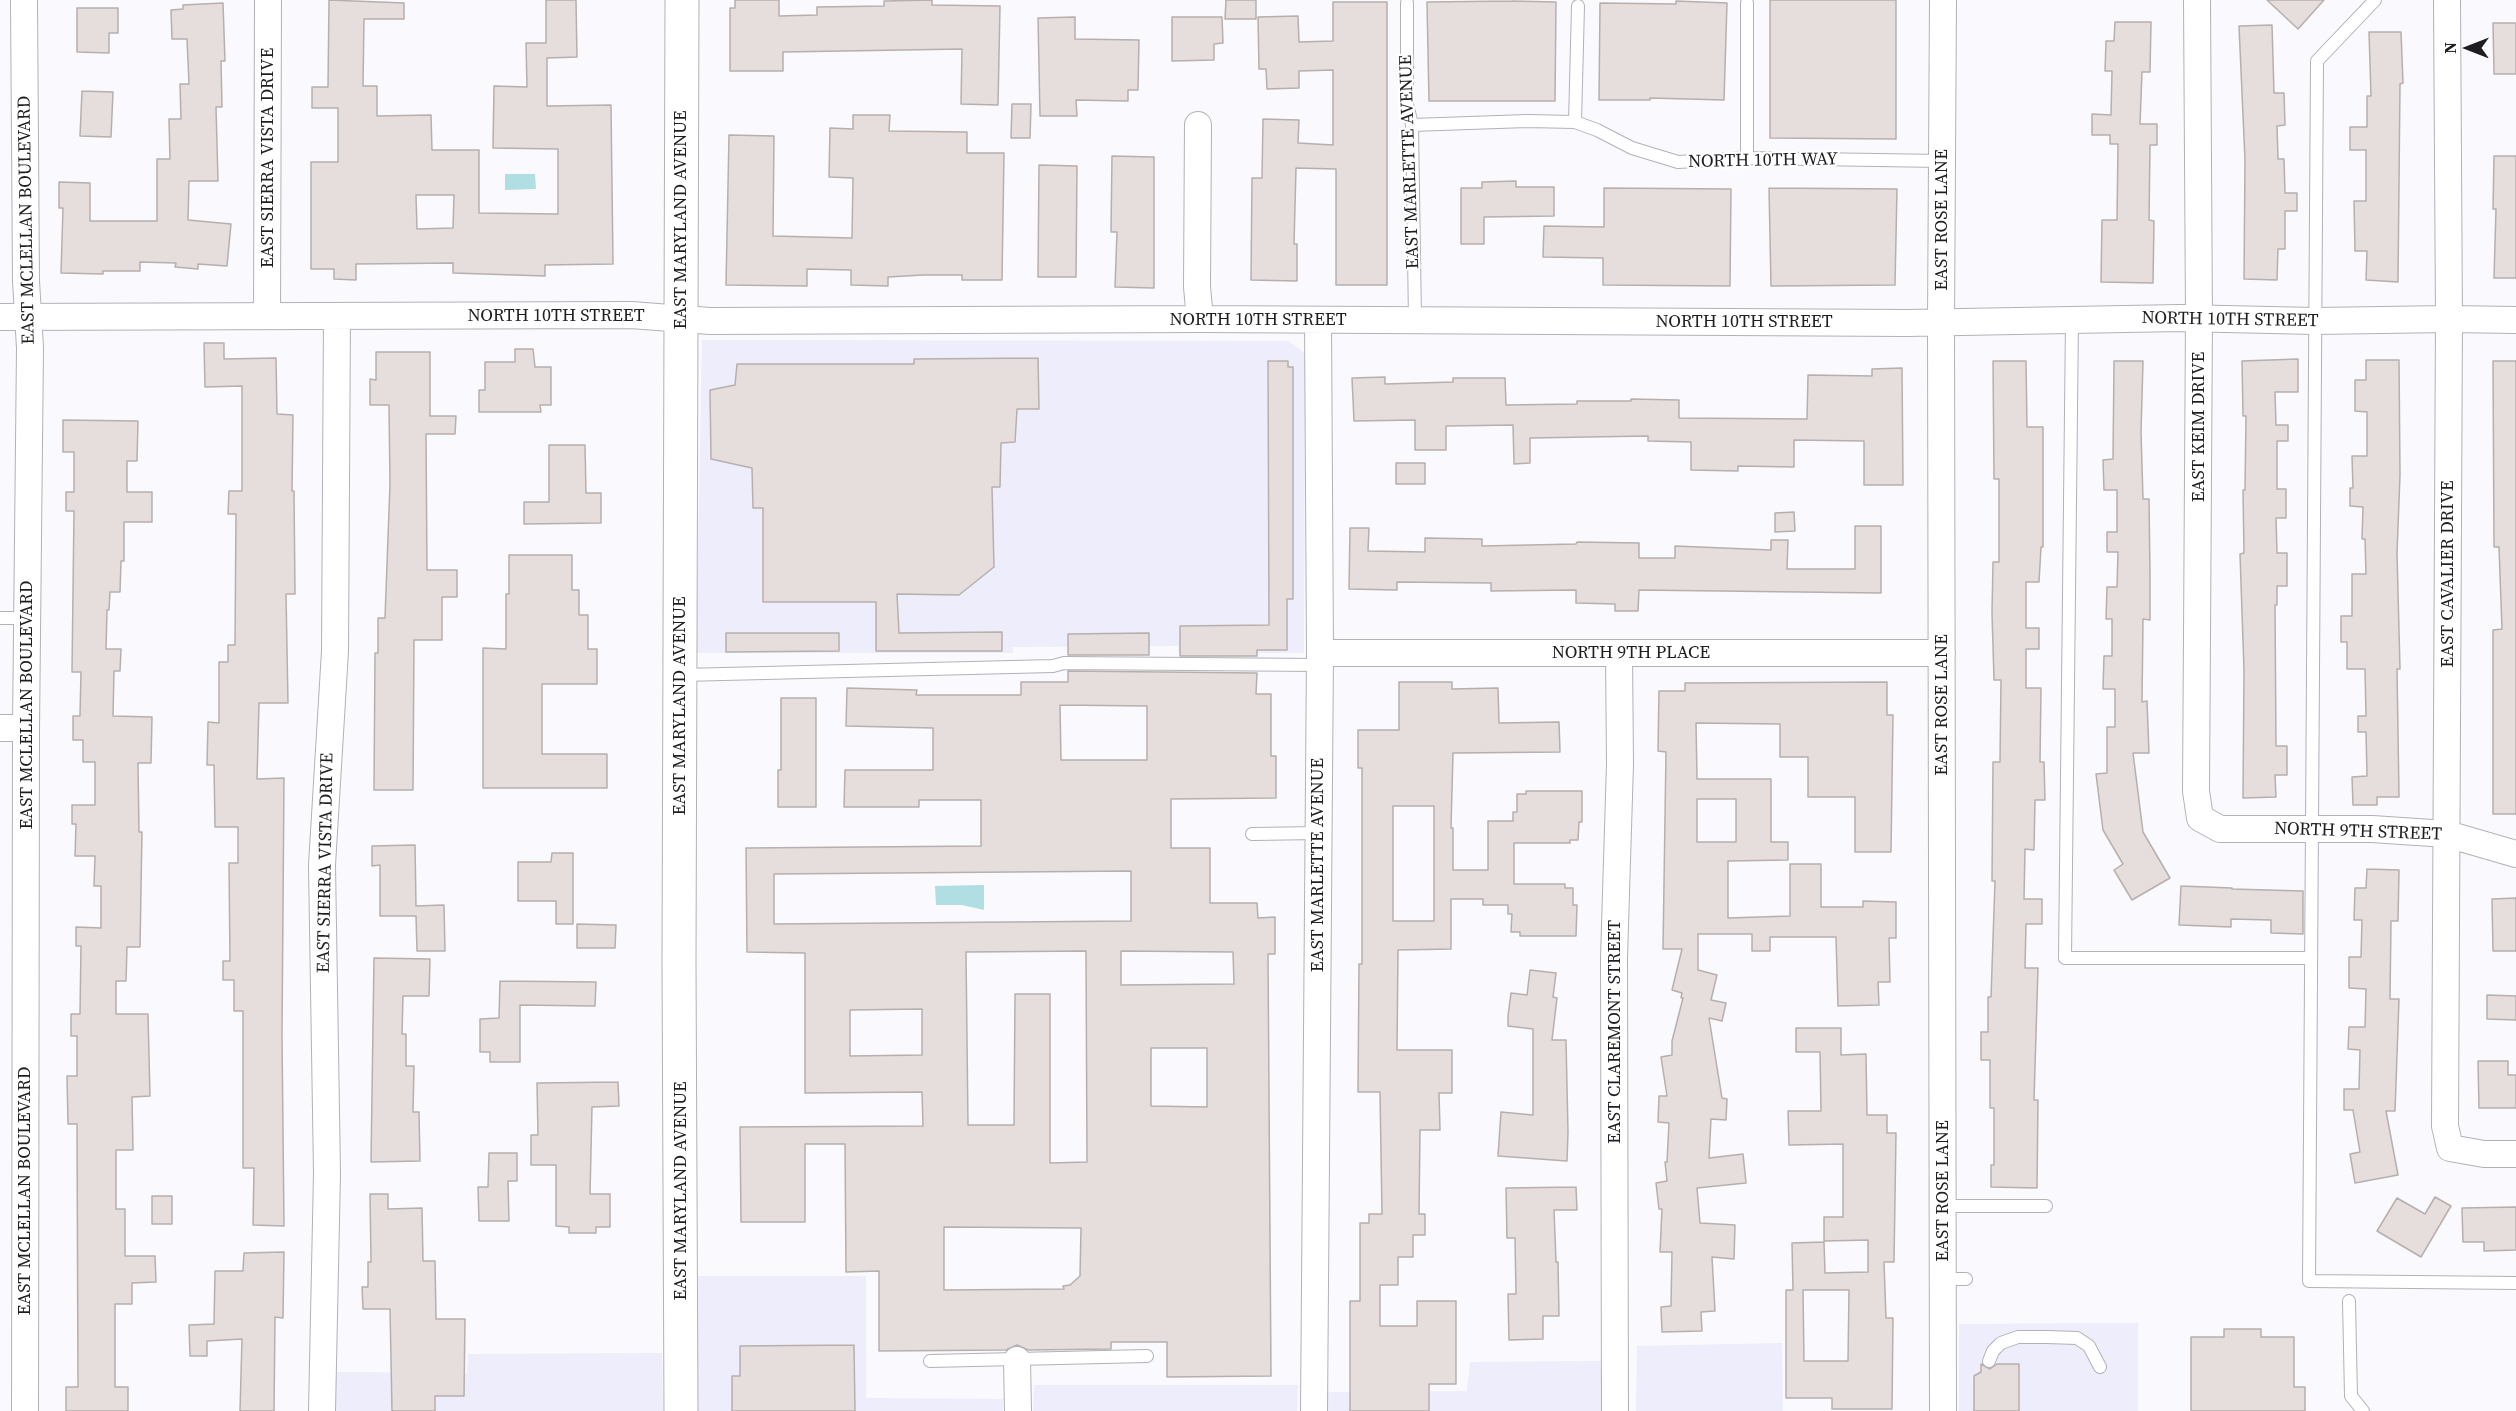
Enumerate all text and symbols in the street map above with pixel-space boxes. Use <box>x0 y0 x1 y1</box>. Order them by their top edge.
north arrow <box>2438 18 2498 78</box>
text: N <box>2439 42 2461 54</box>
street label: EAST SIERRA VISTA DRIVE <box>257 48 279 268</box>
street label: EAST MARLETTE AVENUE <box>1395 55 1425 269</box>
street label: EAST MCLELLAN BOULEVARD <box>14 95 40 345</box>
street label: EAST MARYLAND AVENUE <box>670 110 692 330</box>
street label: NORTH 10TH WAY <box>1688 149 1838 173</box>
street label: EAST ROSE LANE <box>1931 149 1953 291</box>
street label: NORTH 10TH STREET <box>467 305 645 327</box>
street label: NORTH 10TH STREET <box>2141 308 2319 332</box>
street label: NORTH 10TH STREET <box>1169 309 1347 331</box>
street label: NORTH 10TH STREET <box>1655 311 1833 333</box>
street label: EAST KEIM DRIVE <box>2188 352 2210 502</box>
street label: EAST CAVALIER DRIVE <box>2437 480 2459 668</box>
street label: EAST MCLELLAN BOULEVARD <box>16 580 38 830</box>
street label: EAST MARYLAND AVENUE <box>669 596 691 816</box>
street label: EAST ROSE LANE <box>1931 634 1953 776</box>
street label: NORTH 9TH PLACE <box>1552 642 1710 664</box>
street label: EAST SIERRA VISTA DRIVE <box>313 753 339 973</box>
street label: EAST MARLETTE AVENUE <box>1307 758 1329 972</box>
street label: NORTH 9TH STREET <box>2274 818 2442 846</box>
street label: EAST CLAREMONT STREET <box>1604 920 1626 1144</box>
street label: EAST MCLELLAN BOULEVARD <box>14 1066 36 1316</box>
street label: EAST MARYLAND AVENUE <box>670 1081 692 1301</box>
street label: EAST ROSE LANE <box>1932 1120 1954 1262</box>

